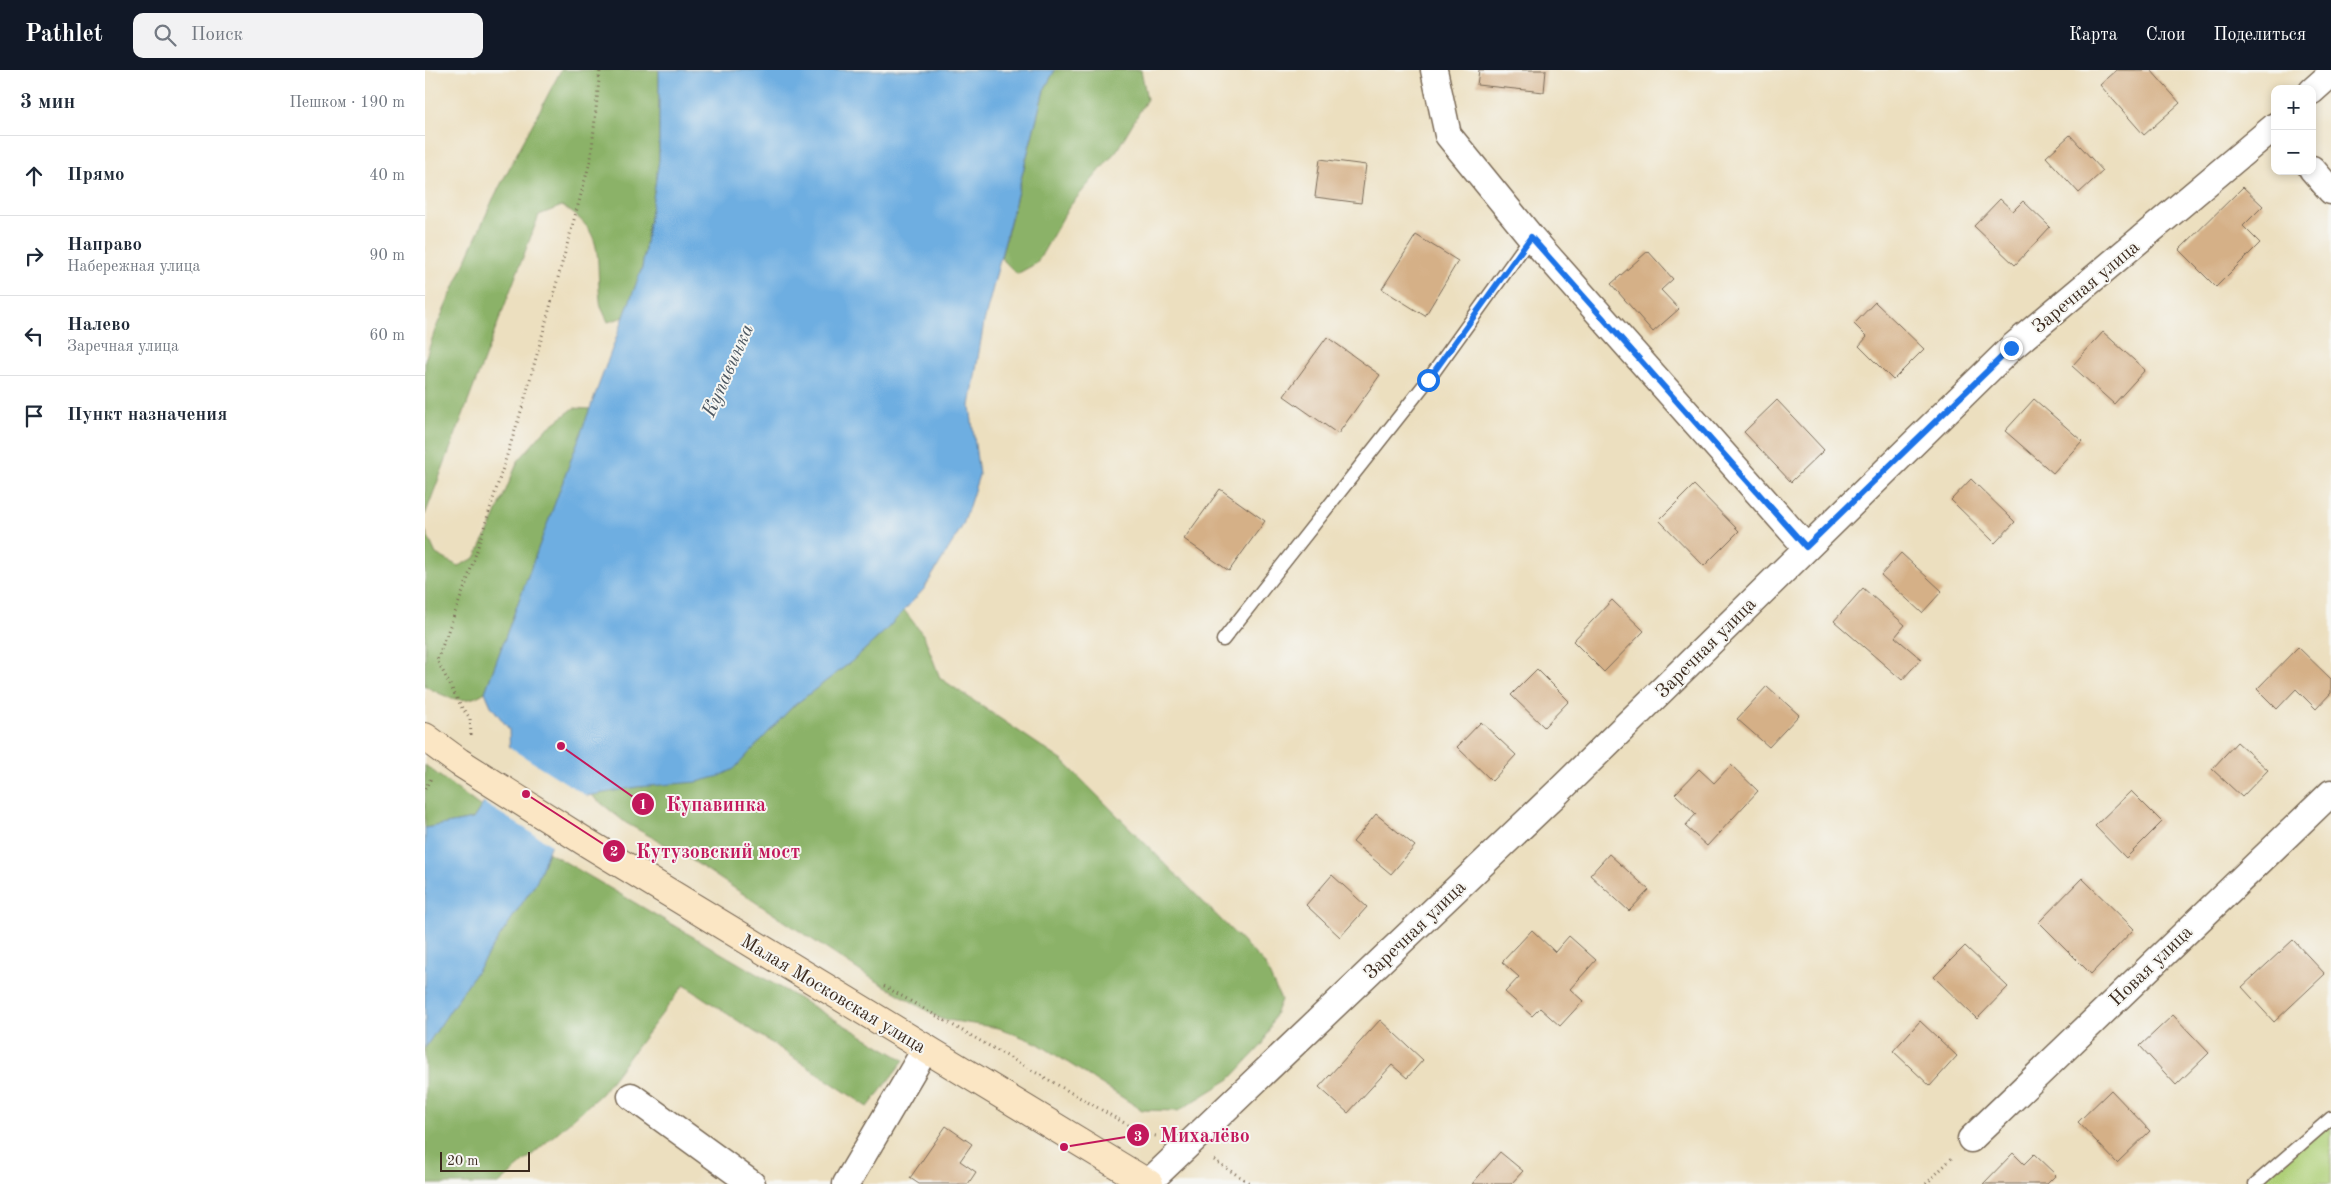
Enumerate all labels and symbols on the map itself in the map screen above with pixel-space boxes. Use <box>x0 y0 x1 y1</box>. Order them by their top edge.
street label: Заречная улица <box>2030 238 2144 338</box>
water label: Купавинка <box>699 321 758 421</box>
route end <box>2000 337 2023 360</box>
route start <box>1417 369 1440 392</box>
street label: Заречная улица <box>1653 595 1761 702</box>
callout: Купавинка <box>630 787 776 822</box>
text: Купавинка <box>666 796 766 816</box>
text: 1 <box>639 798 647 813</box>
callout: Кутузовский мост <box>601 833 811 868</box>
text: Кутузовский мост <box>636 843 800 863</box>
text: 2 <box>610 845 618 860</box>
street label: Заречная улица <box>1361 877 1471 984</box>
street label: Новая улица <box>2107 922 2197 1011</box>
street label: Малая Московская улица <box>737 932 929 1058</box>
callout: Михалёво <box>1125 1118 1260 1153</box>
text: Михалёво <box>1160 1127 1250 1147</box>
text: 3 <box>1134 1130 1142 1145</box>
scale bar <box>440 1149 530 1172</box>

